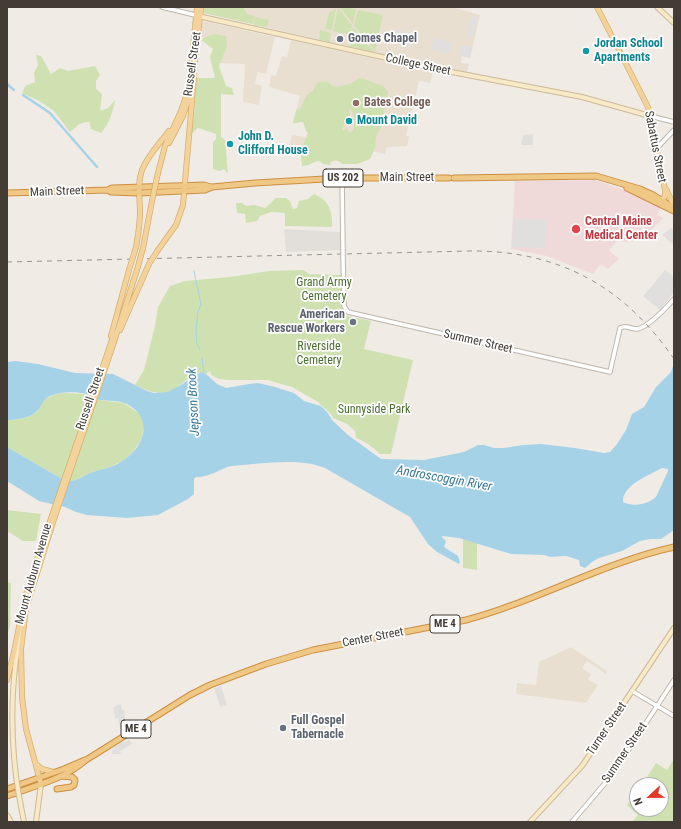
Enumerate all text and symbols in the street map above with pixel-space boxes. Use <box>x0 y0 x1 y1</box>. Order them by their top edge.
street label: Russell Street <box>181 31 205 97</box>
place label: Gomes Chapel <box>348 32 417 46</box>
marker: Gomes Chapel <box>335 34 345 44</box>
place label: Jordan School Apartments <box>594 37 663 65</box>
marker: Jordan School Apartments <box>581 46 591 56</box>
street label: College Street <box>384 51 452 79</box>
place label: Bates College <box>364 96 430 110</box>
marker: Bates College <box>351 98 361 108</box>
street label: Sabattus Street <box>641 110 669 184</box>
place label: Mount David <box>357 114 417 128</box>
marker: Mount David <box>344 116 354 126</box>
place label: John D. Clifford House <box>238 130 308 158</box>
marker: John D. Clifford House <box>225 139 235 149</box>
road number: US 202 <box>323 169 363 187</box>
street label: Main Street <box>380 171 434 185</box>
street label: Main Street <box>30 184 84 200</box>
place label: Central Maine Medical Center <box>585 215 658 243</box>
marker: Central Maine Medical Center <box>570 223 582 235</box>
park label: Grand Army Cemetery <box>296 276 352 304</box>
place label: American Rescue Workers <box>268 308 345 336</box>
marker: American Rescue Workers <box>348 317 358 327</box>
street label: Summer Street <box>442 327 514 357</box>
park label: Riverside Cemetery <box>296 340 342 368</box>
street label: Russell Street <box>74 366 108 432</box>
water label: Jepson Brook <box>184 367 204 437</box>
park label: Sunnyside Park <box>338 403 410 417</box>
water label: Androscoggin River <box>395 463 493 495</box>
street label: Mount Auburn Avenue <box>13 522 55 626</box>
road number: ME 4 <box>430 615 460 633</box>
street label: Center Street <box>341 625 405 651</box>
street label: Turner Street <box>584 700 630 758</box>
place label: Full Gospel Tabernacle <box>291 714 344 742</box>
road number: ME 4 <box>121 720 151 738</box>
street label: Summer Street <box>599 720 651 786</box>
marker: Full Gospel Tabernacle <box>278 723 288 733</box>
north arrow <box>629 777 669 817</box>
text: N <box>631 796 646 807</box>

